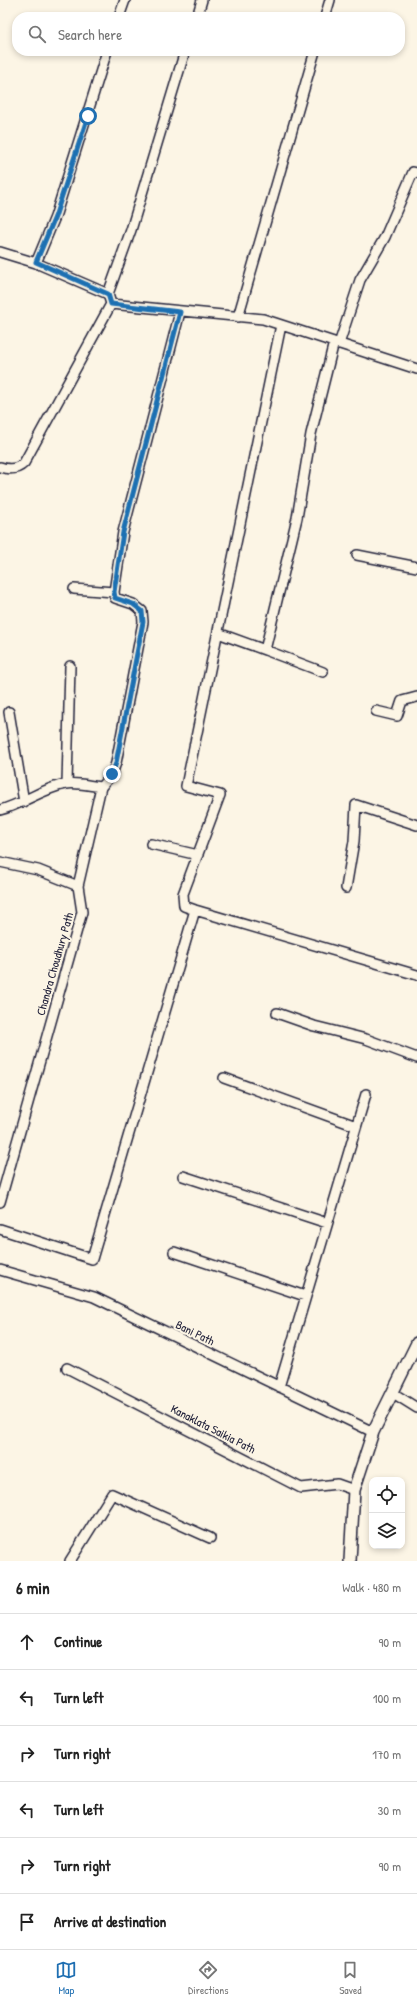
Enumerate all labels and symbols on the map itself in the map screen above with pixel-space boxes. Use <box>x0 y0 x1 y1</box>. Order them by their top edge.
route start <box>79 107 97 125</box>
route end <box>103 765 121 783</box>
street label: Chandra Choudhury Path <box>32 910 77 1017</box>
street label: Bani Path <box>173 1316 218 1349</box>
street label: Kanaklata Saikia Path <box>168 1400 259 1457</box>

